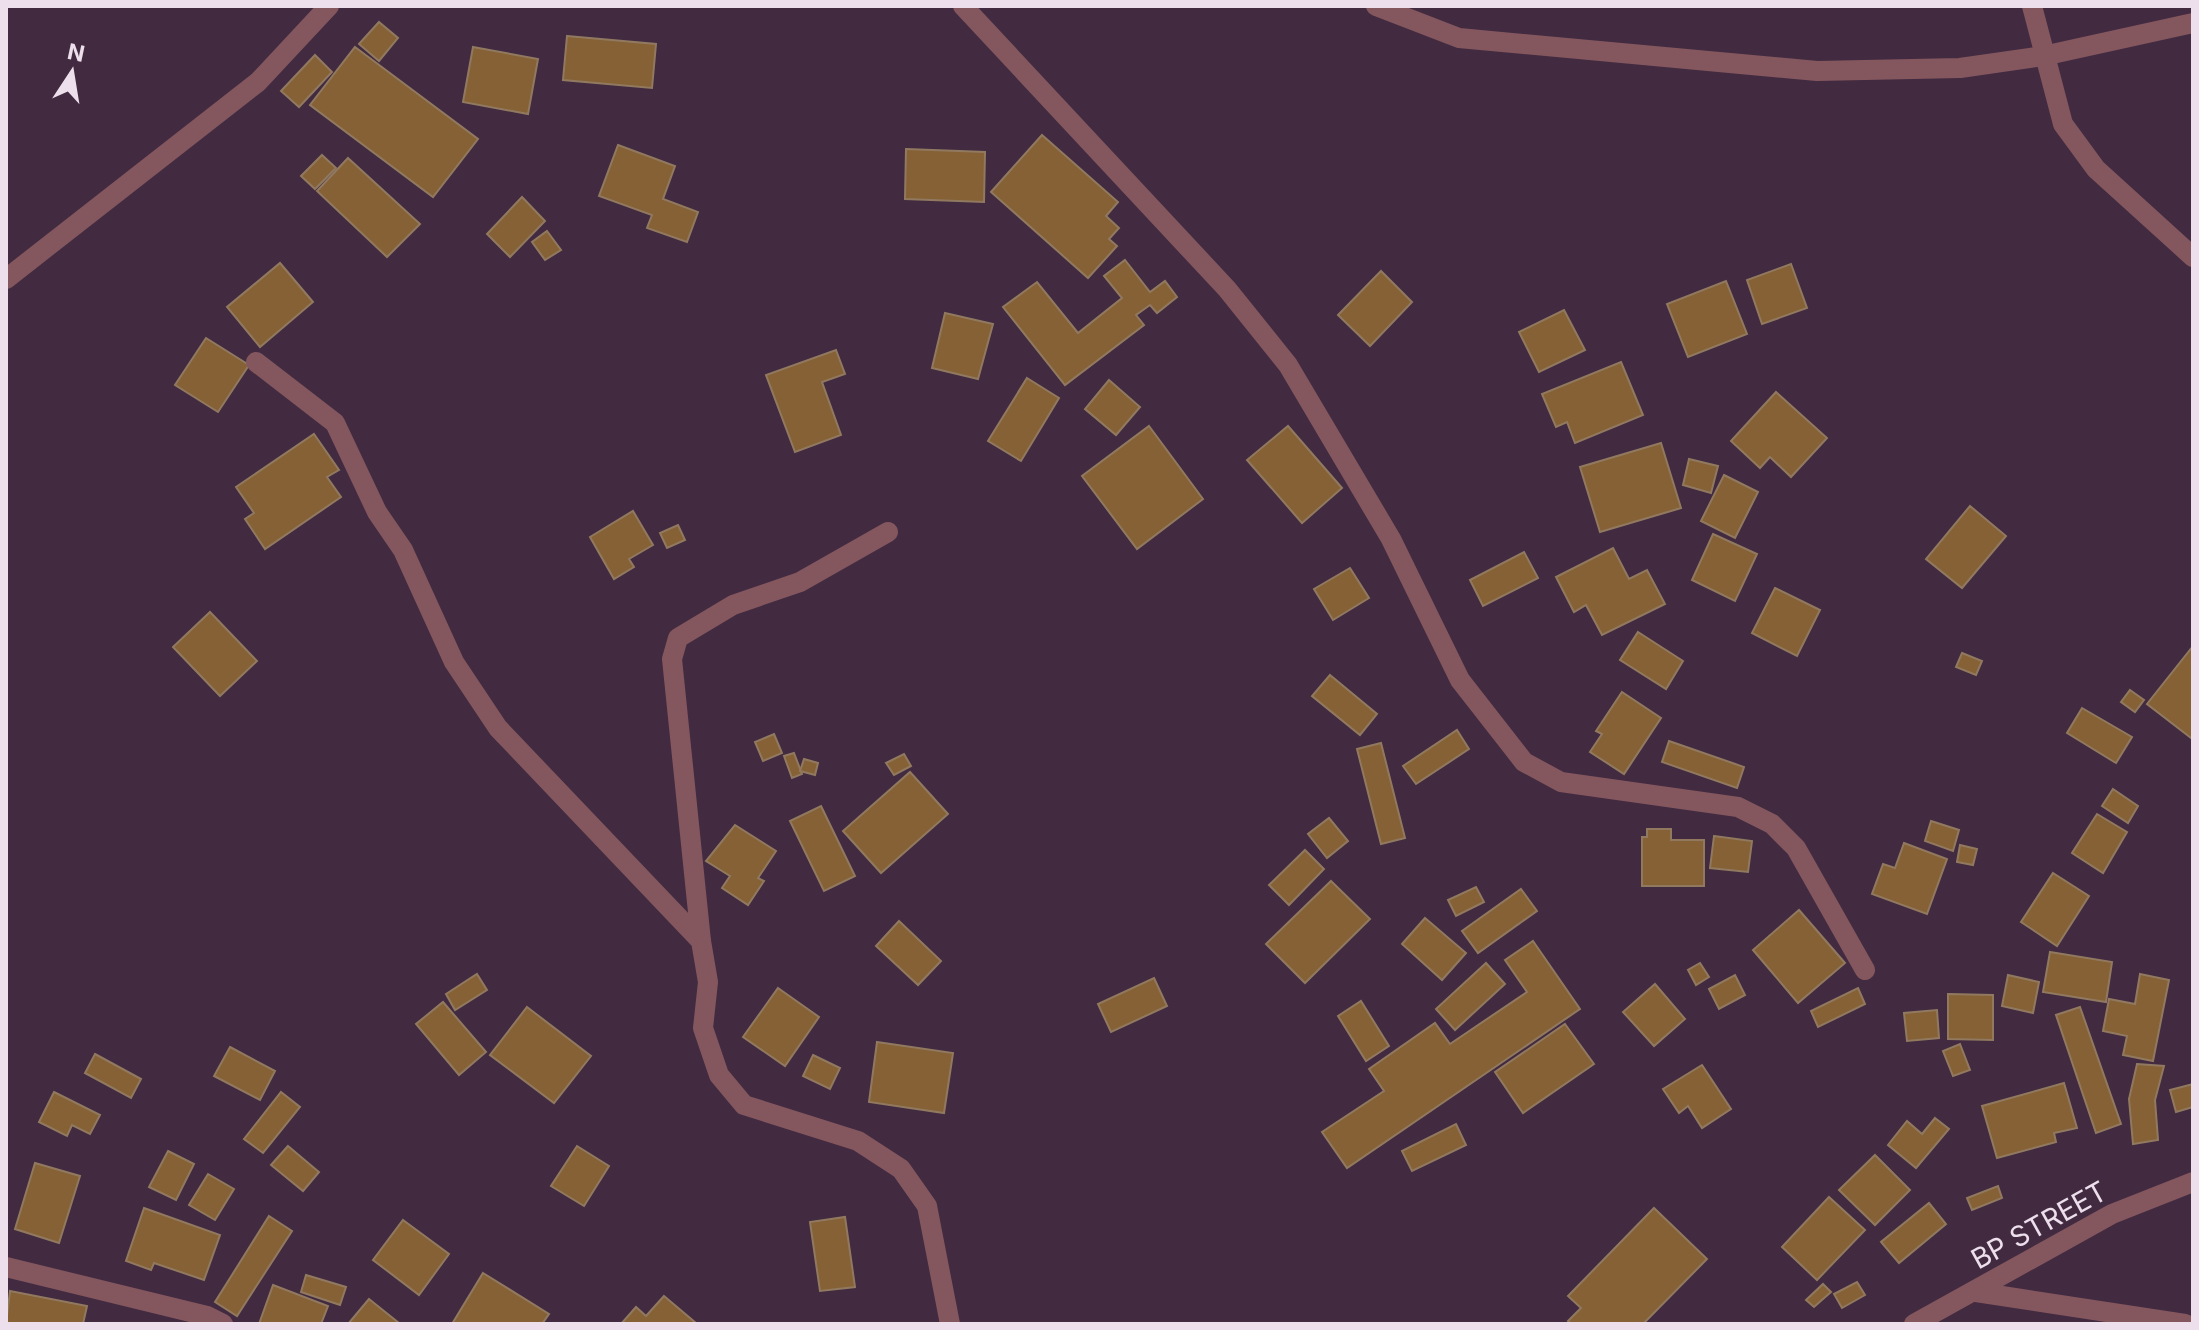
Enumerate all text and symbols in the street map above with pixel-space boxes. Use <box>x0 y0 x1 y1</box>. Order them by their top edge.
north arrow <box>32 32 112 112</box>
text: N <box>65 38 87 67</box>
street label: BP STREET <box>1965 1174 2113 1276</box>

